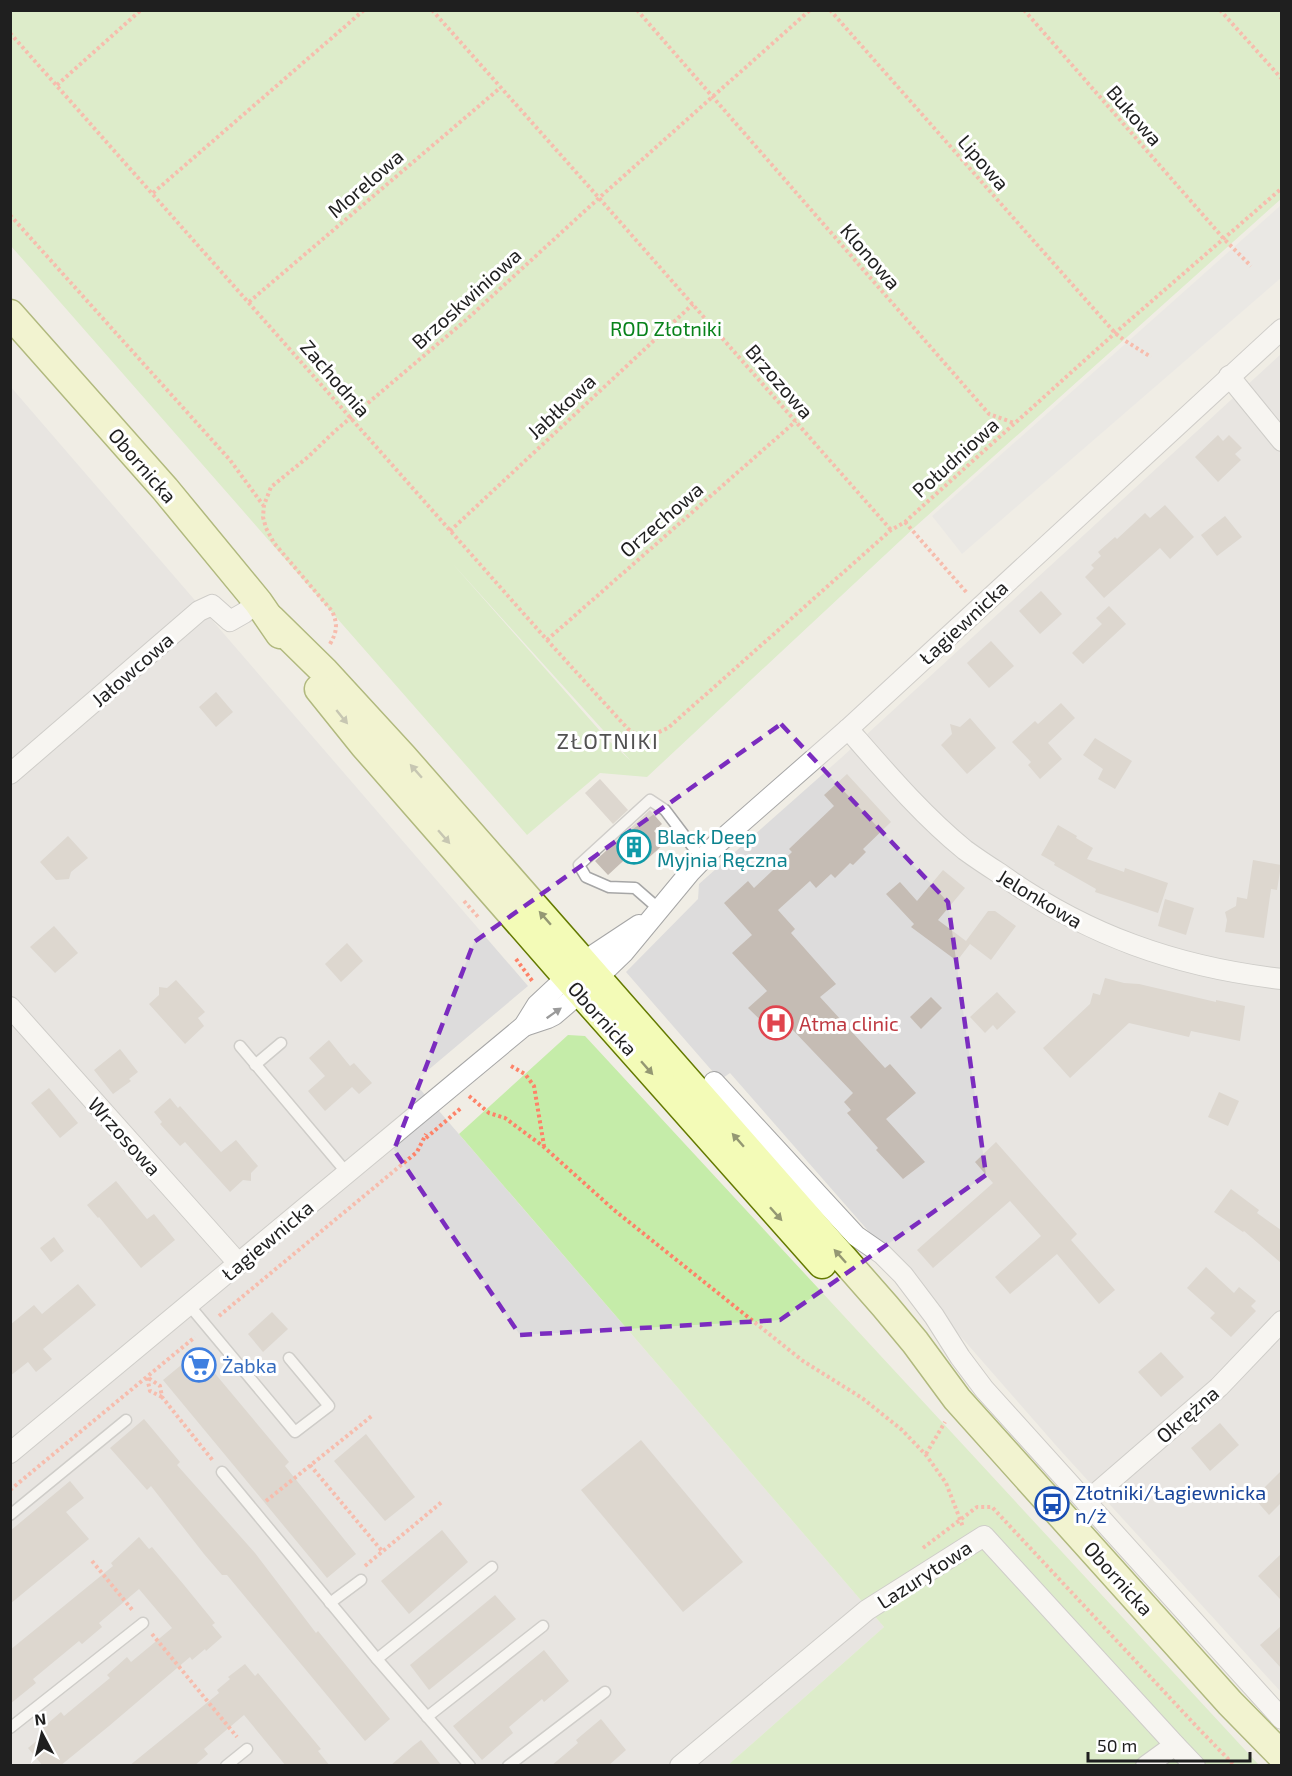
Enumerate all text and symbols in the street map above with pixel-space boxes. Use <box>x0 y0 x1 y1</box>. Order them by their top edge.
street label: Bukowa <box>1102 80 1168 150</box>
street label: Lipowa <box>953 129 1015 195</box>
street label: Morelowa <box>322 144 408 222</box>
street label: Klonowa <box>836 218 906 294</box>
street label: Brzoskwiniowa <box>406 243 526 353</box>
park label: ROD Złotniki <box>610 316 722 340</box>
street label: Zachodnia <box>296 335 376 421</box>
street label: Brzozowa <box>741 339 819 423</box>
street label: Jabłkowa <box>522 368 600 444</box>
street label: Południowa <box>907 412 1003 502</box>
street label: Obornicka <box>104 423 182 507</box>
street label: Orzechowa <box>614 476 708 562</box>
street label: Łagiewnicka <box>914 575 1012 669</box>
street label: Jałowcowa <box>86 627 178 711</box>
one-way arrow <box>335 709 348 725</box>
district label: ZŁOTNIKI <box>557 727 659 753</box>
one-way arrow <box>410 764 423 779</box>
place label: Black Deep Myjnia Ręczna <box>657 824 788 871</box>
one-way arrow <box>437 829 450 844</box>
building icon: Black Deep Myjnia Ręczna <box>616 829 652 865</box>
street label: Jelonkowa <box>993 863 1087 933</box>
one-way arrow <box>539 911 552 926</box>
street label: Obornicka <box>563 976 643 1060</box>
hospital icon: Atma clinic <box>758 1005 794 1041</box>
one-way arrow <box>546 1007 562 1019</box>
place label: Atma clinic <box>799 1011 899 1035</box>
one-way arrow <box>640 1060 653 1075</box>
street label: Wrzosowa <box>84 1092 166 1180</box>
one-way arrow <box>732 1133 745 1148</box>
street label: Łagiewnicka <box>216 1195 318 1285</box>
one-way arrow <box>769 1206 782 1221</box>
one-way arrow <box>834 1249 847 1264</box>
supermarket icon: Żabka <box>181 1347 217 1383</box>
place label: Żabka <box>222 1353 277 1377</box>
street label: Okrężna <box>1151 1380 1223 1448</box>
place label: Złotniki/Łagiewnicka n/ż <box>1075 1480 1266 1527</box>
bus stop icon: Złotniki/Łagiewnicka n/ż <box>1034 1486 1070 1522</box>
street label: Lazurytowa <box>872 1535 976 1613</box>
street label: Obornicka <box>1079 1536 1159 1620</box>
north arrow <box>12 1704 72 1764</box>
text: N <box>33 1708 47 1729</box>
scale bar <box>1088 1725 1250 1763</box>
text: 50 m <box>1097 1734 1137 1756</box>

